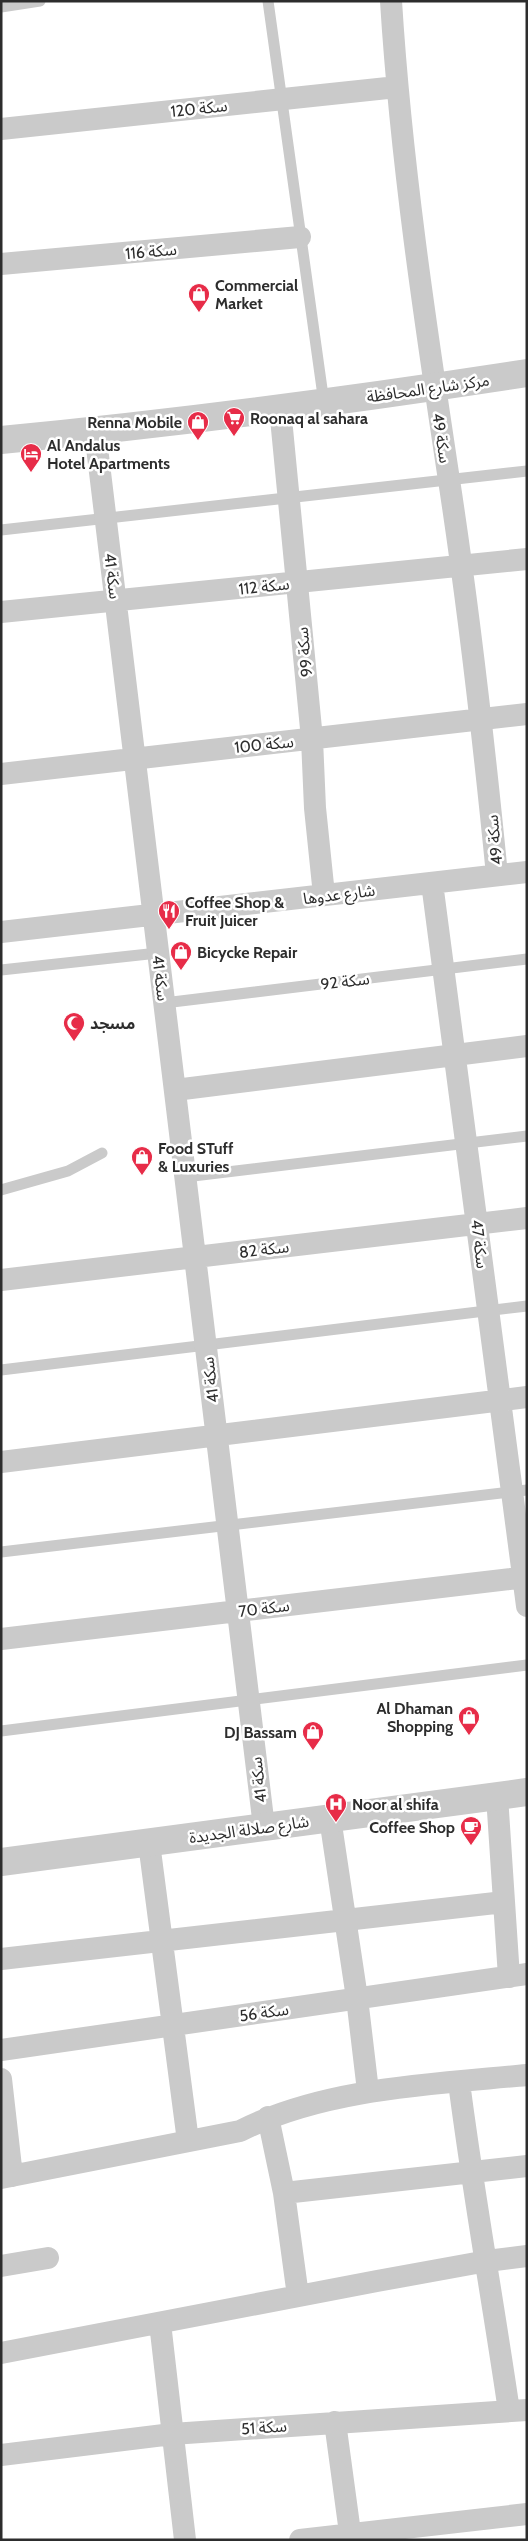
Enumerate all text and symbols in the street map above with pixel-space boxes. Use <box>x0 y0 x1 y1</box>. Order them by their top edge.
street label: سكة 120 <box>170 96 228 121</box>
street label: سكة 116 <box>125 240 178 263</box>
place label: Commercial Market <box>215 276 298 313</box>
shop icon: Commercial Market <box>187 282 211 313</box>
street label: مركز شارع المحافظة <box>365 370 491 409</box>
supermarket icon: Roonaq al sahara <box>222 406 246 437</box>
place label: Roonaq al sahara <box>250 409 368 428</box>
shop icon: Renna Mobile <box>186 410 210 441</box>
street label: سكة 49 <box>428 412 455 464</box>
place label: Renna Mobile <box>87 413 182 432</box>
place label: Al Andalus Hotel Apartments <box>47 436 170 473</box>
hotel icon: Al Andalus Hotel Apartments <box>19 442 43 473</box>
street label: سكة 41 <box>100 552 125 600</box>
street label: سكة 112 <box>238 574 290 599</box>
street label: سكة 99 <box>292 626 317 678</box>
street label: سكة 100 <box>233 732 295 757</box>
street label: سكة 49 <box>482 814 507 866</box>
street label: شارع عدوها <box>302 881 376 911</box>
place label: Coffee Shop & Fruit Juicer <box>185 893 284 930</box>
restaurant icon: Coffee Shop & Fruit Juicer <box>157 899 181 930</box>
shop icon: Bicycke Repair <box>169 940 193 971</box>
place label: Bicycke Repair <box>197 943 298 962</box>
street label: سكة 41 <box>148 954 173 1002</box>
street label: سكة 92 <box>319 969 371 994</box>
mosque icon: مسجد <box>62 1011 86 1042</box>
place label: مسجد <box>90 1014 135 1033</box>
place label: Food STuff & Luxuries <box>158 1139 234 1176</box>
shop icon: Food STuff & Luxuries <box>130 1145 154 1176</box>
street label: سكة 47 <box>467 1218 492 1270</box>
street label: سكة 82 <box>238 1237 290 1262</box>
street label: سكة 41 <box>198 1356 223 1404</box>
street label: سكة 70 <box>238 1596 291 1621</box>
place label: Al Dhaman Shopping <box>376 1699 453 1736</box>
shop icon: Al Dhaman Shopping <box>457 1705 481 1736</box>
shop icon: DJ Bassam <box>301 1720 325 1751</box>
place label: DJ Bassam <box>224 1723 297 1742</box>
street label: سكة 41 <box>246 1756 271 1804</box>
hospital icon: Noor al shifa <box>324 1792 348 1823</box>
place label: Noor al shifa <box>352 1795 439 1814</box>
street label: شارع صلالة الجديدة <box>188 1812 311 1850</box>
cafe icon: Coffee Shop <box>459 1815 483 1846</box>
place label: Coffee Shop <box>369 1818 455 1837</box>
street label: سكة 56 <box>238 2000 290 2025</box>
street label: سكة 51 <box>240 2416 288 2439</box>

